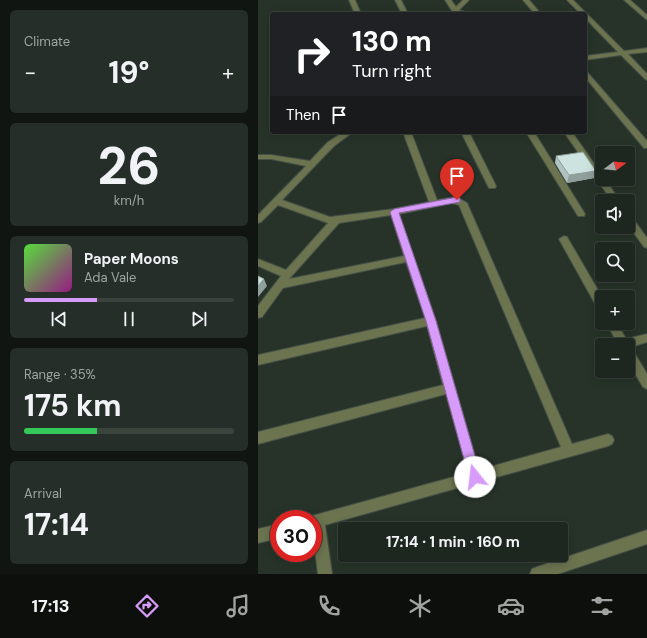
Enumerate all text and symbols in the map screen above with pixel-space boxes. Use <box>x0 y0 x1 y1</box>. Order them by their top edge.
text: 130 m <box>352 23 432 60</box>
icon: right <box>286 28 338 80</box>
text: Climate <box>24 33 70 50</box>
text: 19° <box>109 53 149 92</box>
text: − <box>24 58 36 87</box>
text: + <box>222 58 234 87</box>
text: Turn right <box>352 59 432 83</box>
icon: arrive <box>328 104 350 126</box>
text: Then <box>286 105 320 125</box>
text: 26 <box>98 132 160 200</box>
north arrow <box>595 146 635 186</box>
map controls <box>595 146 635 378</box>
pin <box>440 159 474 200</box>
icon: arrive <box>446 165 468 187</box>
text: km/h <box>114 192 144 209</box>
button: sound <box>595 194 635 234</box>
button: search <box>595 242 635 282</box>
text: Paper Moons <box>84 249 179 269</box>
text: Ada Vale <box>84 269 136 286</box>
button: + <box>595 290 635 330</box>
icon: previous <box>48 308 70 330</box>
icon: pause <box>118 308 140 330</box>
icon: next <box>188 308 210 330</box>
button: − <box>595 338 635 378</box>
text: Range · 35% <box>24 366 96 383</box>
text: 175 km <box>24 386 122 425</box>
position arrow <box>454 456 496 498</box>
text: Arrival <box>24 485 62 502</box>
text: 17:14 <box>24 505 89 544</box>
speed limit sign: 30 <box>270 510 322 562</box>
text: 17:14 · 1 min · 160 m <box>386 532 520 552</box>
icon: directions <box>133 592 161 620</box>
icon: music <box>224 592 252 620</box>
icon: phone <box>315 592 343 620</box>
icon: climate <box>406 592 434 620</box>
icon: car <box>497 592 525 620</box>
icon: filters <box>588 592 616 620</box>
text: 17:13 <box>31 594 70 618</box>

